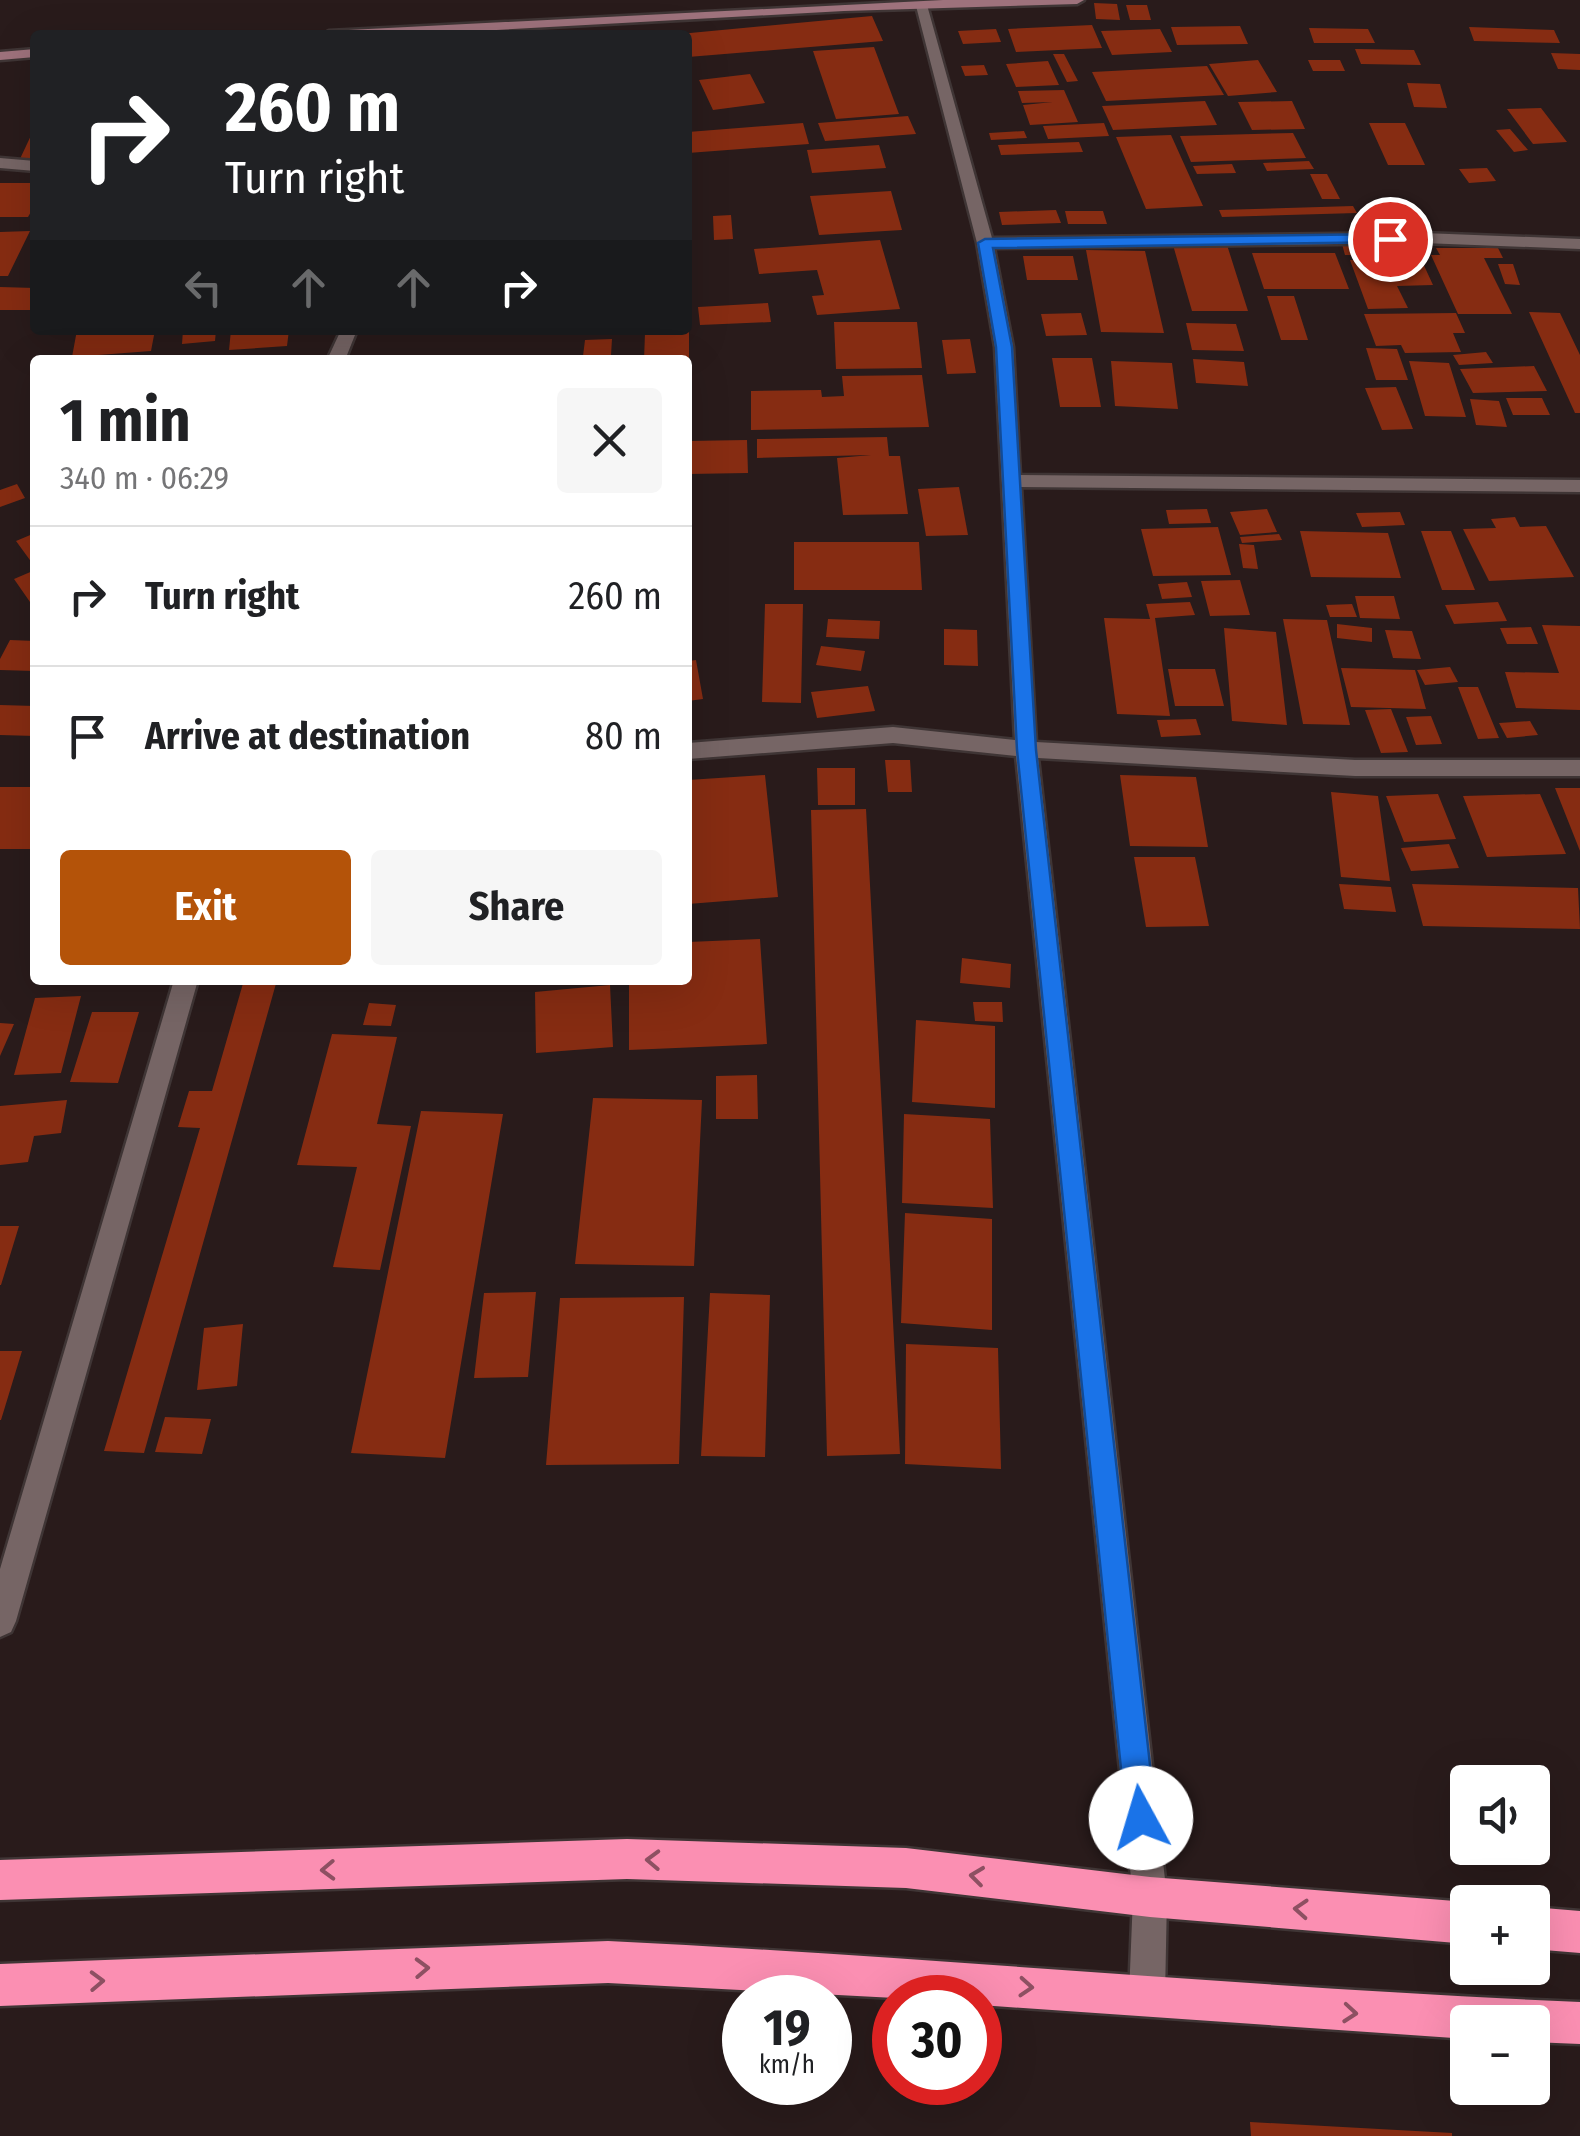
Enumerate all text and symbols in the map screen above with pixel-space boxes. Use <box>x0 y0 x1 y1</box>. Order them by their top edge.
text: 260 m <box>225 66 400 150</box>
icon: right <box>60 70 190 200</box>
text: Turn right <box>225 151 404 205</box>
pin <box>1348 197 1433 282</box>
icon: arrive <box>1363 212 1418 267</box>
icon: left <box>176 260 231 315</box>
icon: ahead <box>281 260 336 315</box>
icon: ahead <box>386 260 441 315</box>
icon: right <box>491 260 546 315</box>
text: 1 min <box>60 385 191 457</box>
button: close <box>557 388 662 493</box>
text: 340 m · 06:29 <box>60 459 229 497</box>
icon: right <box>60 569 115 624</box>
text: Turn right <box>145 573 299 619</box>
text: 260 m <box>568 573 662 619</box>
icon: arrive <box>60 709 115 764</box>
text: Arrive at destination <box>145 713 470 759</box>
text: 80 m <box>585 713 662 759</box>
button: Exit <box>60 850 351 965</box>
button: Share <box>371 850 662 965</box>
map controls <box>1450 1765 1550 2105</box>
button: sound <box>1450 1765 1550 1865</box>
position arrow <box>1089 1766 1193 1870</box>
one-way arrow <box>644 1849 660 1870</box>
one-way arrow <box>320 1860 336 1881</box>
one-way arrow <box>969 1867 986 1888</box>
button: + <box>1450 1885 1550 1985</box>
one-way arrow <box>1292 1899 1308 1921</box>
one-way arrow <box>415 1958 431 1979</box>
one-way arrow <box>90 1971 106 1992</box>
speed limit sign: 30 <box>872 1975 1002 2105</box>
one-way arrow <box>1019 1975 1035 1997</box>
text: 19 <box>763 1998 810 2058</box>
one-way arrow <box>1343 2001 1359 2023</box>
button: − <box>1450 2005 1550 2105</box>
text: km/h <box>759 2050 815 2080</box>

